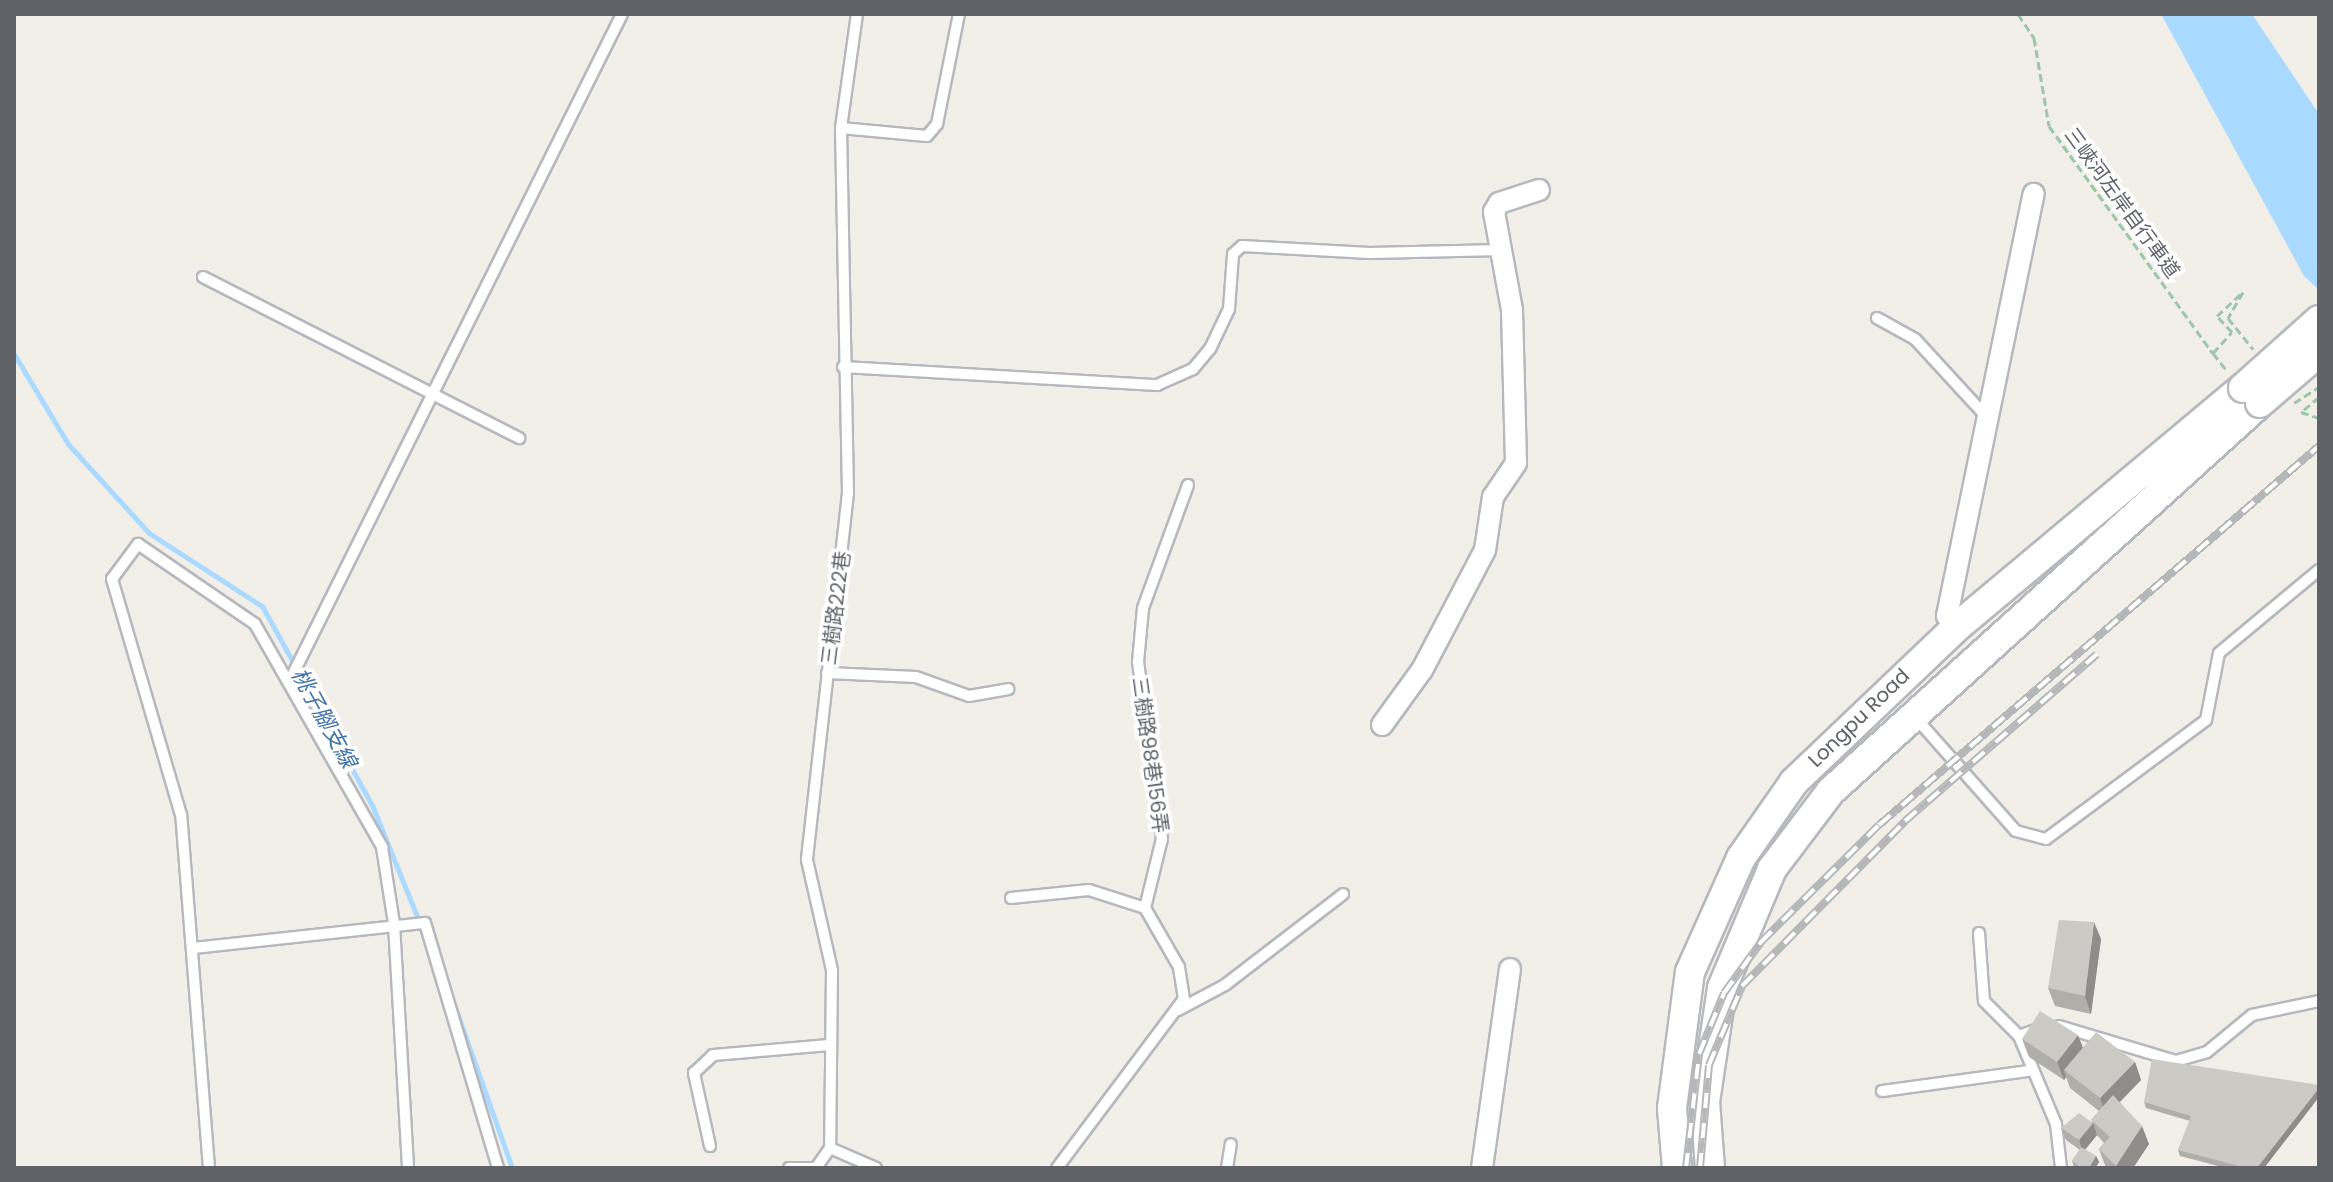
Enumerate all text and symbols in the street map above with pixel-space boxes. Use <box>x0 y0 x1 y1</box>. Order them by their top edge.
street label: 三峽河左岸自行車道 <box>2059 123 2185 283</box>
street label: 三樹路222巷 <box>817 550 855 666</box>
water label: 桃子腳支線 <box>286 663 362 773</box>
street label: Longpu Road <box>1803 664 1915 772</box>
street label: 三樹路98巷156弄 <box>1127 676 1173 834</box>

